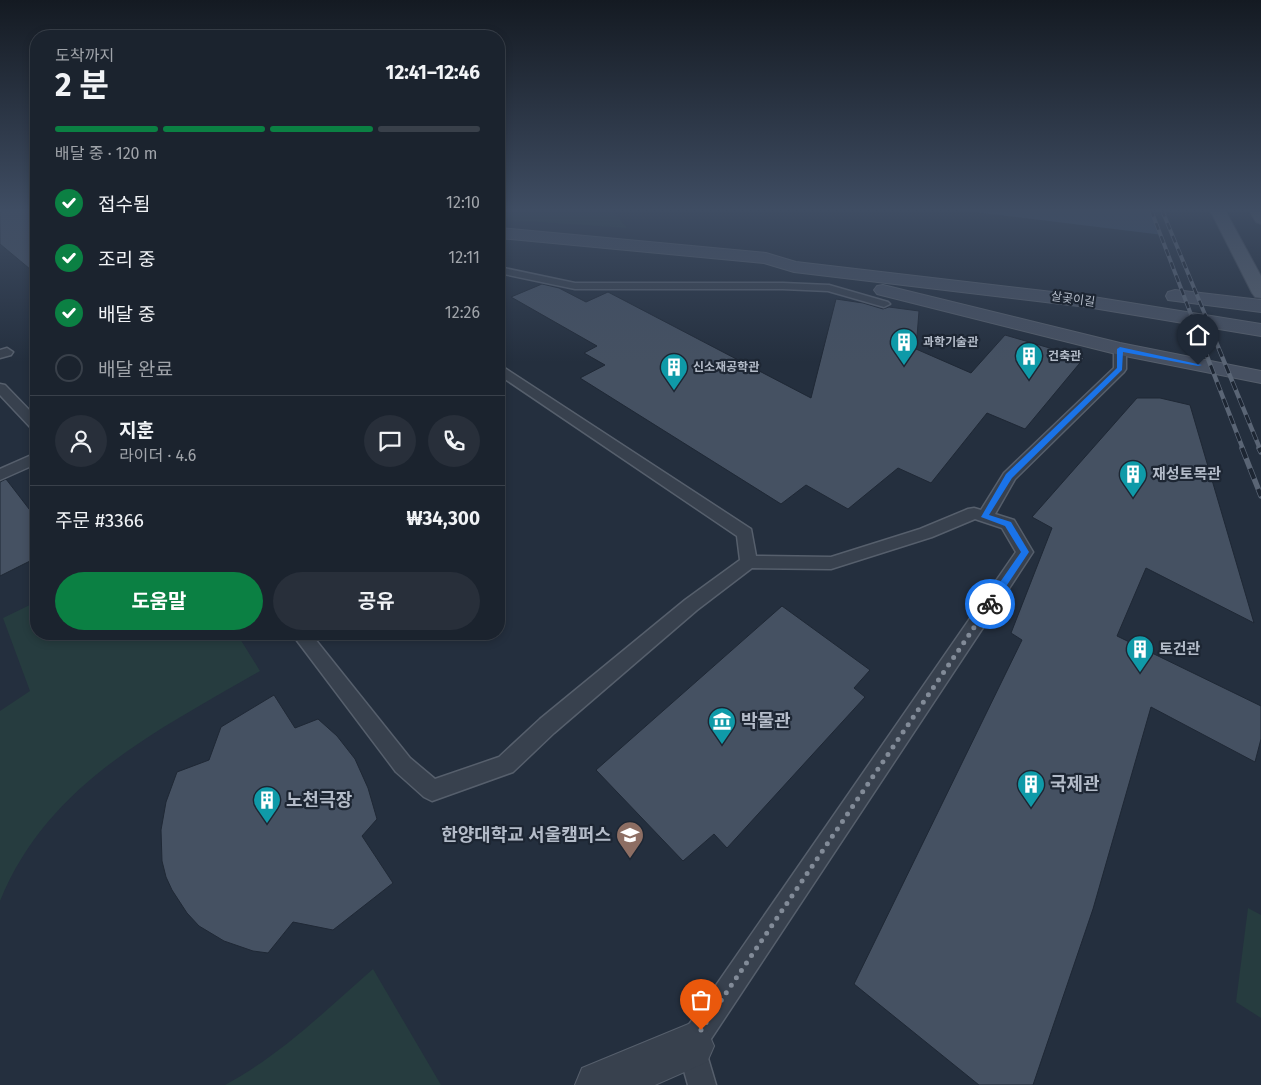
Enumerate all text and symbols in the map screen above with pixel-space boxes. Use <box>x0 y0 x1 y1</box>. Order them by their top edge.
text: 도착까지 <box>55 46 114 65</box>
text: 12:41–12:46 <box>386 61 480 84</box>
text: 2 분 <box>55 66 109 104</box>
text: 배달 중 · 120 m <box>55 144 157 163</box>
icon: check <box>55 189 83 217</box>
text: 접수됨 <box>98 193 150 216</box>
text: 12:10 <box>446 193 480 212</box>
icon: check <box>55 244 83 272</box>
text: 조리 중 <box>98 248 155 271</box>
text: 12:11 <box>448 248 480 267</box>
street label: 살곶이길 <box>1050 289 1096 309</box>
icon: check <box>55 299 83 327</box>
text: 배달 중 <box>98 303 155 326</box>
text: 12:26 <box>445 303 480 322</box>
pin <box>1177 314 1219 365</box>
icon: home <box>1184 321 1212 349</box>
building icon: 과학기술관 <box>889 327 919 366</box>
place label: 과학기술관 <box>923 335 978 349</box>
building icon: 건축관 <box>1014 341 1044 380</box>
place label: 건축관 <box>1048 349 1081 363</box>
building icon: 신소재공학관 <box>659 352 689 391</box>
text: 배달 완료 <box>98 358 173 381</box>
place label: 신소재공학관 <box>693 360 759 374</box>
button: person <box>55 415 107 467</box>
button: chat <box>364 415 416 467</box>
button: phone <box>428 415 480 467</box>
text: 지훈 <box>119 419 154 442</box>
text: 라이더 · 4.6 <box>119 446 196 465</box>
building icon: 재성토목관 <box>1118 459 1148 498</box>
place label: 재성토목관 <box>1152 465 1221 483</box>
text: ₩34,300 <box>406 507 480 530</box>
text: 주문 #3366 <box>55 509 144 532</box>
button: 도움말 <box>55 572 263 630</box>
button: 공유 <box>273 572 480 630</box>
courier <box>965 579 1015 629</box>
icon: bike <box>976 590 1004 618</box>
building icon: 토건관 <box>1125 634 1155 673</box>
place label: 토건관 <box>1159 640 1201 658</box>
museum icon: 박물관 <box>707 706 737 745</box>
place label: 박물관 <box>741 710 791 732</box>
building icon: 국제관 <box>1016 769 1046 808</box>
place label: 국제관 <box>1050 773 1100 795</box>
building icon: 노천극장 <box>252 785 282 824</box>
place label: 노천극장 <box>286 789 353 811</box>
school or university icon: 한양대학교 서울캠퍼스 <box>615 820 645 859</box>
place label: 한양대학교 서울캠퍼스 <box>441 824 611 846</box>
pin <box>680 979 722 1030</box>
icon: bag <box>687 986 715 1014</box>

